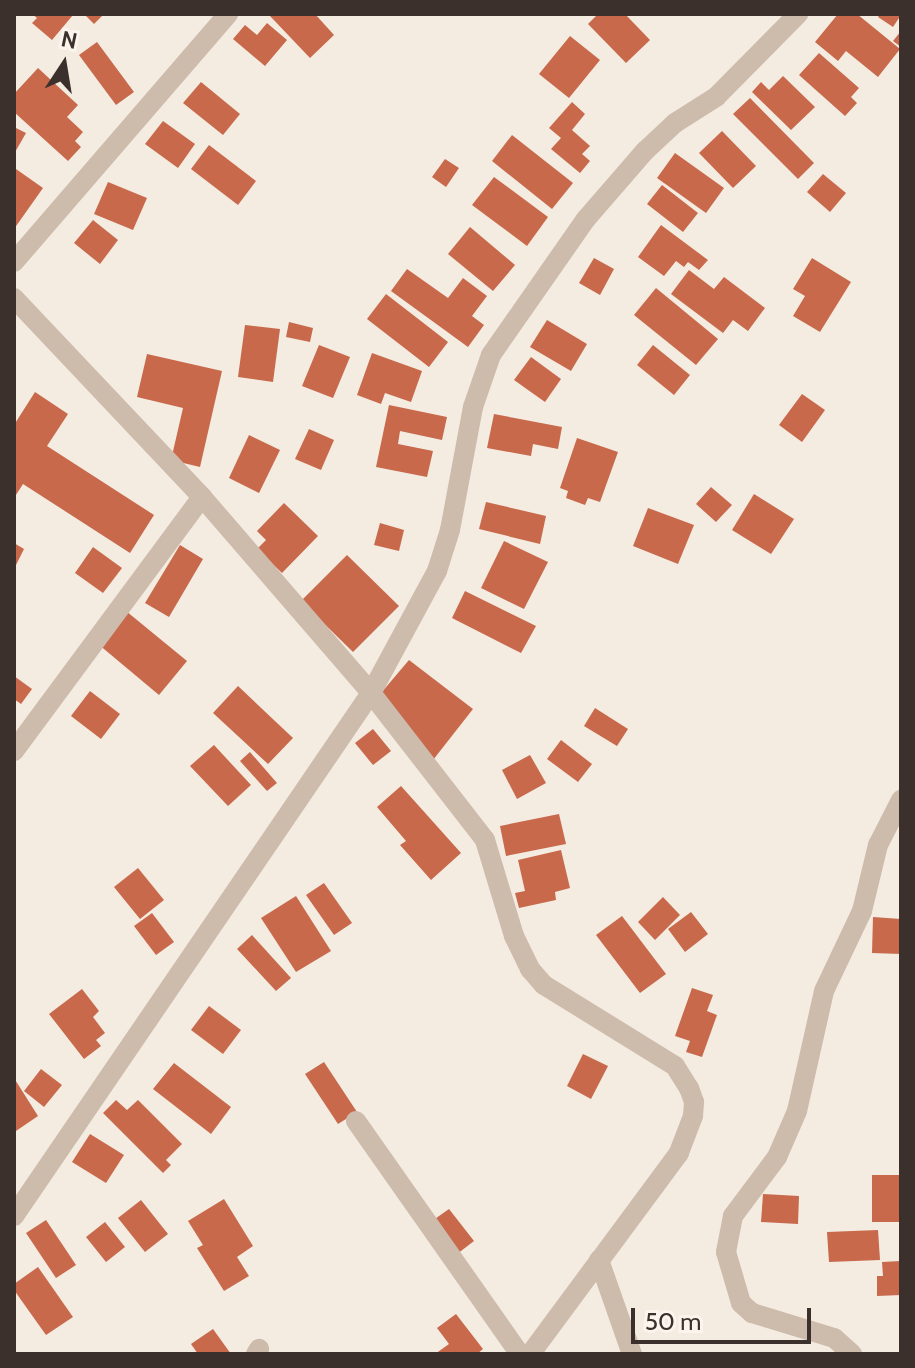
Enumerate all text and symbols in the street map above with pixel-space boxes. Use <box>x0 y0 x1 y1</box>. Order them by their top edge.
north arrow <box>24 24 104 104</box>
text: N <box>59 25 80 55</box>
scale bar <box>635 1292 815 1342</box>
text: 50 m <box>645 1307 701 1336</box>

